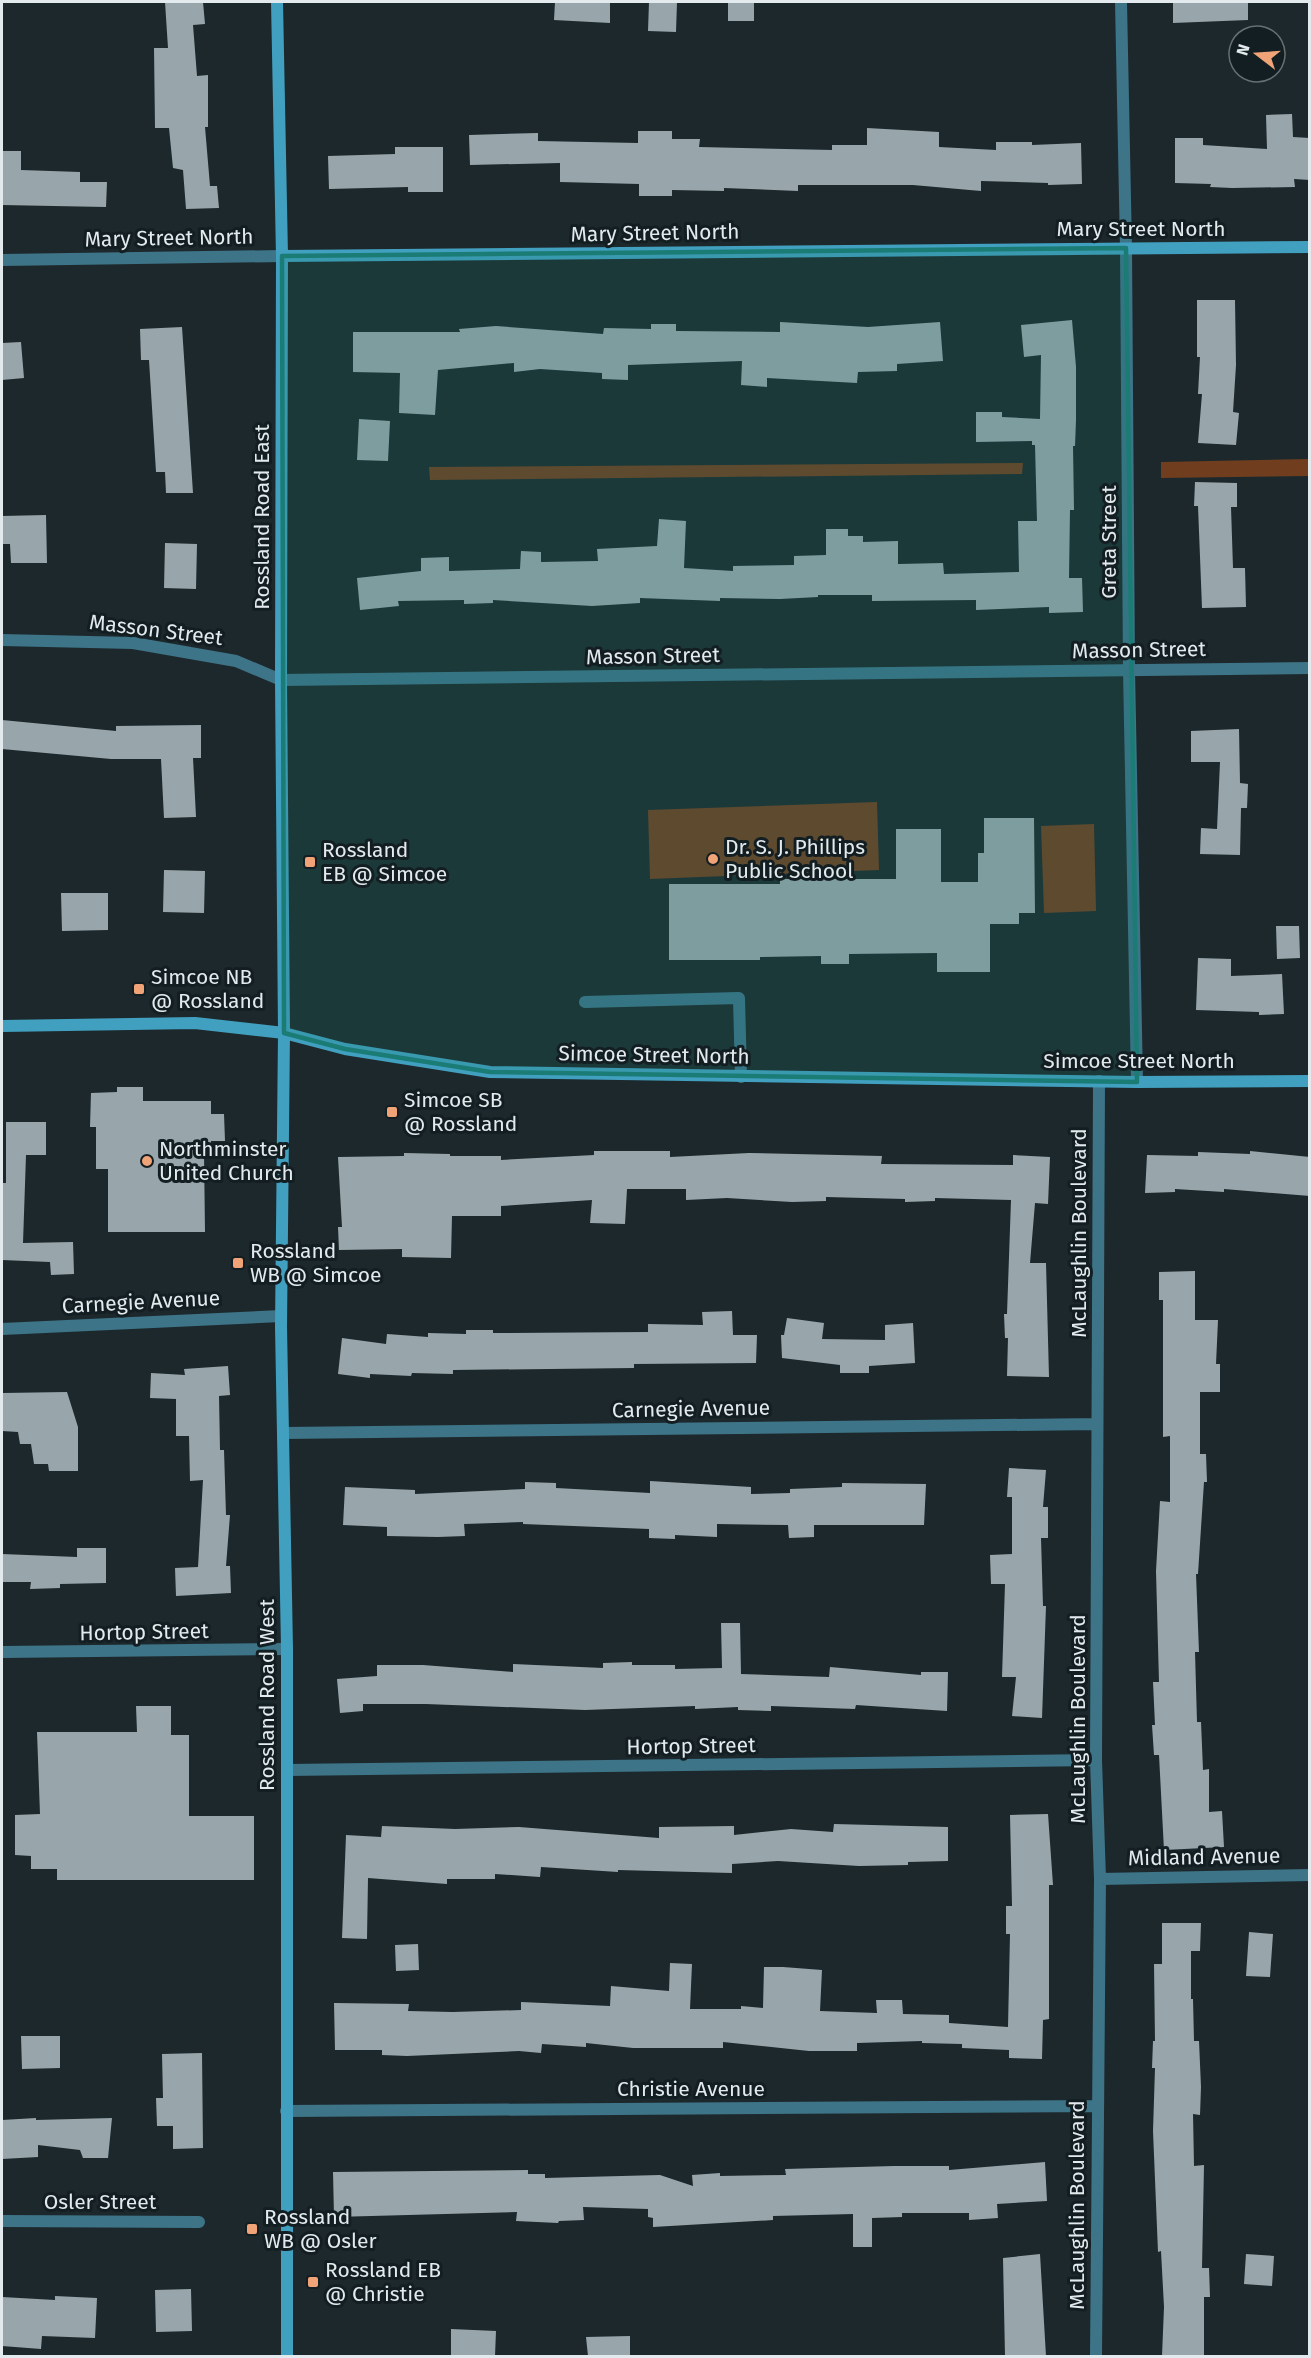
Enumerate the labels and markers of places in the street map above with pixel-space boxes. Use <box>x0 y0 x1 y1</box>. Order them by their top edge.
place label: Dr. S. J. Phillips Public School <box>725 834 865 884</box>
place label: Rossland EB @ Simcoe <box>322 837 447 887</box>
marker: Dr. S. J. Phillips Public School <box>706 852 720 866</box>
marker: Rossland EB @ Simcoe <box>303 855 317 869</box>
place label: Simcoe NB @ Rossland <box>151 964 264 1014</box>
marker: Simcoe NB @ Rossland <box>132 982 146 996</box>
place label: Simcoe SB @ Rossland <box>404 1087 517 1137</box>
marker: Simcoe SB @ Rossland <box>385 1105 399 1119</box>
place label: Northminster United Church <box>159 1136 294 1186</box>
marker: Northminster United Church <box>140 1154 154 1168</box>
place label: Rossland WB @ Simcoe <box>250 1238 381 1288</box>
marker: Rossland WB @ Simcoe <box>231 1256 245 1270</box>
place label: Rossland WB @ Osler <box>264 2204 377 2254</box>
marker: Rossland WB @ Osler <box>245 2222 259 2236</box>
place label: Rossland EB @ Christie <box>325 2257 441 2307</box>
marker: Rossland EB @ Christie <box>306 2275 320 2289</box>

